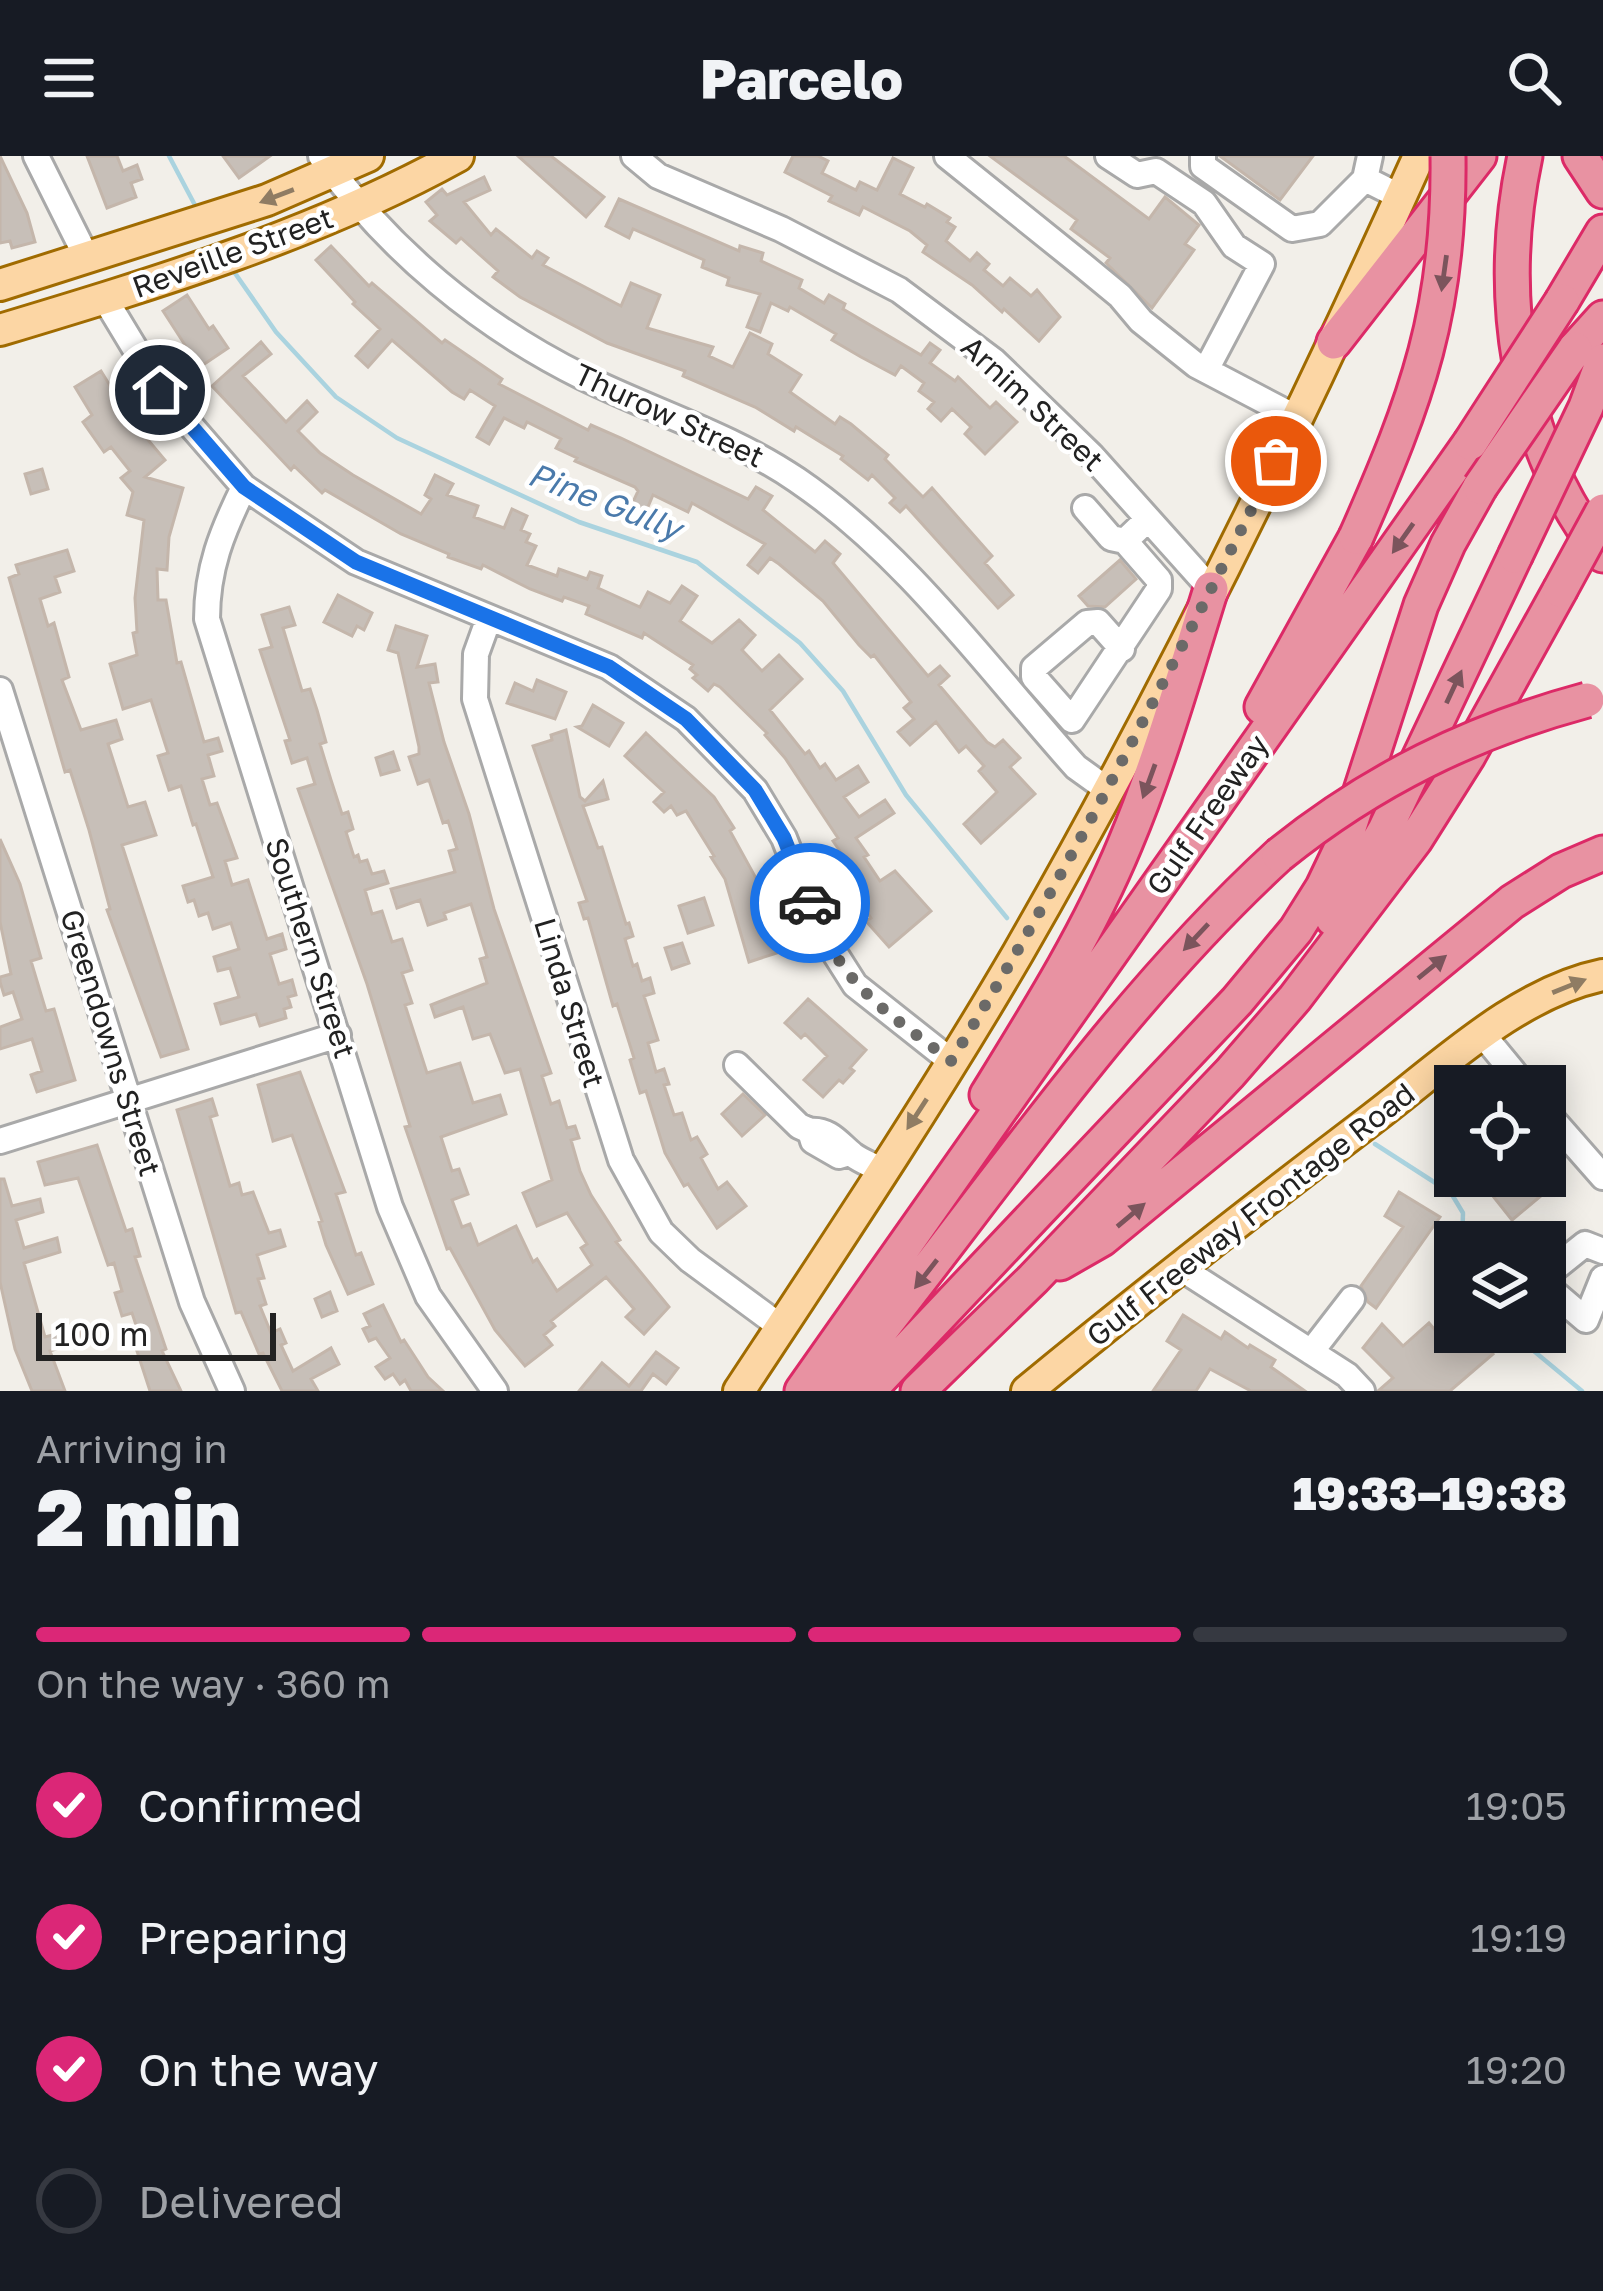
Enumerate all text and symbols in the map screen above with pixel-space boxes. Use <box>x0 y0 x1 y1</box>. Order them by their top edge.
icon: menu <box>36 45 102 111</box>
icon: search <box>1501 45 1567 111</box>
text: Parcelo <box>700 46 903 111</box>
one-way arrow <box>258 187 294 206</box>
street label: Reveille Street <box>127 199 338 305</box>
one-way arrow <box>1434 254 1453 292</box>
street label: Arnim Street <box>954 328 1111 478</box>
pin <box>109 339 211 441</box>
street label: Thurow Street <box>569 355 770 475</box>
icon: home <box>127 357 193 423</box>
pin <box>1225 410 1327 512</box>
icon: bag <box>1243 428 1309 494</box>
water label: Pine Gully <box>523 454 691 549</box>
one-way arrow <box>1392 522 1415 555</box>
one-way arrow <box>1444 669 1464 704</box>
street label: Gulf Freeway <box>1139 727 1276 901</box>
one-way arrow <box>1139 763 1158 799</box>
street label: Southern Street <box>258 833 364 1062</box>
courier <box>750 843 870 963</box>
icon: car <box>777 870 843 936</box>
street label: Greendowns Street <box>53 905 169 1180</box>
street label: Linda Street <box>527 914 613 1092</box>
one-way arrow <box>1183 923 1210 952</box>
one-way arrow <box>1416 955 1447 981</box>
one-way arrow <box>1551 976 1587 995</box>
map controls <box>1434 1065 1566 1353</box>
button: locate <box>1434 1065 1566 1197</box>
street label: Gulf Freeway Frontage Road <box>1079 1075 1421 1353</box>
one-way arrow <box>907 1098 929 1131</box>
one-way arrow <box>1115 1203 1146 1229</box>
button: layers <box>1434 1221 1566 1353</box>
one-way arrow <box>914 1259 939 1290</box>
scale bar <box>36 1307 276 1360</box>
text: 100 m <box>54 1314 148 1353</box>
text: Arriving in <box>36 1425 227 1472</box>
text: 19:33–19:38 <box>1293 1466 1567 1520</box>
text: 2 min <box>36 1470 241 1563</box>
text: On the way · 360 m <box>36 1660 391 1707</box>
icon: check <box>36 1772 102 1838</box>
text: Confirmed <box>138 1778 363 1832</box>
text: 19:05 <box>1466 1782 1567 1829</box>
icon: check <box>36 1904 102 1970</box>
text: Preparing <box>138 1910 349 1964</box>
text: 19:19 <box>1470 1914 1567 1961</box>
icon: check <box>36 2036 102 2102</box>
text: On the way <box>138 2042 379 2096</box>
text: 19:20 <box>1466 2046 1567 2093</box>
text: Delivered <box>138 2174 343 2228</box>

